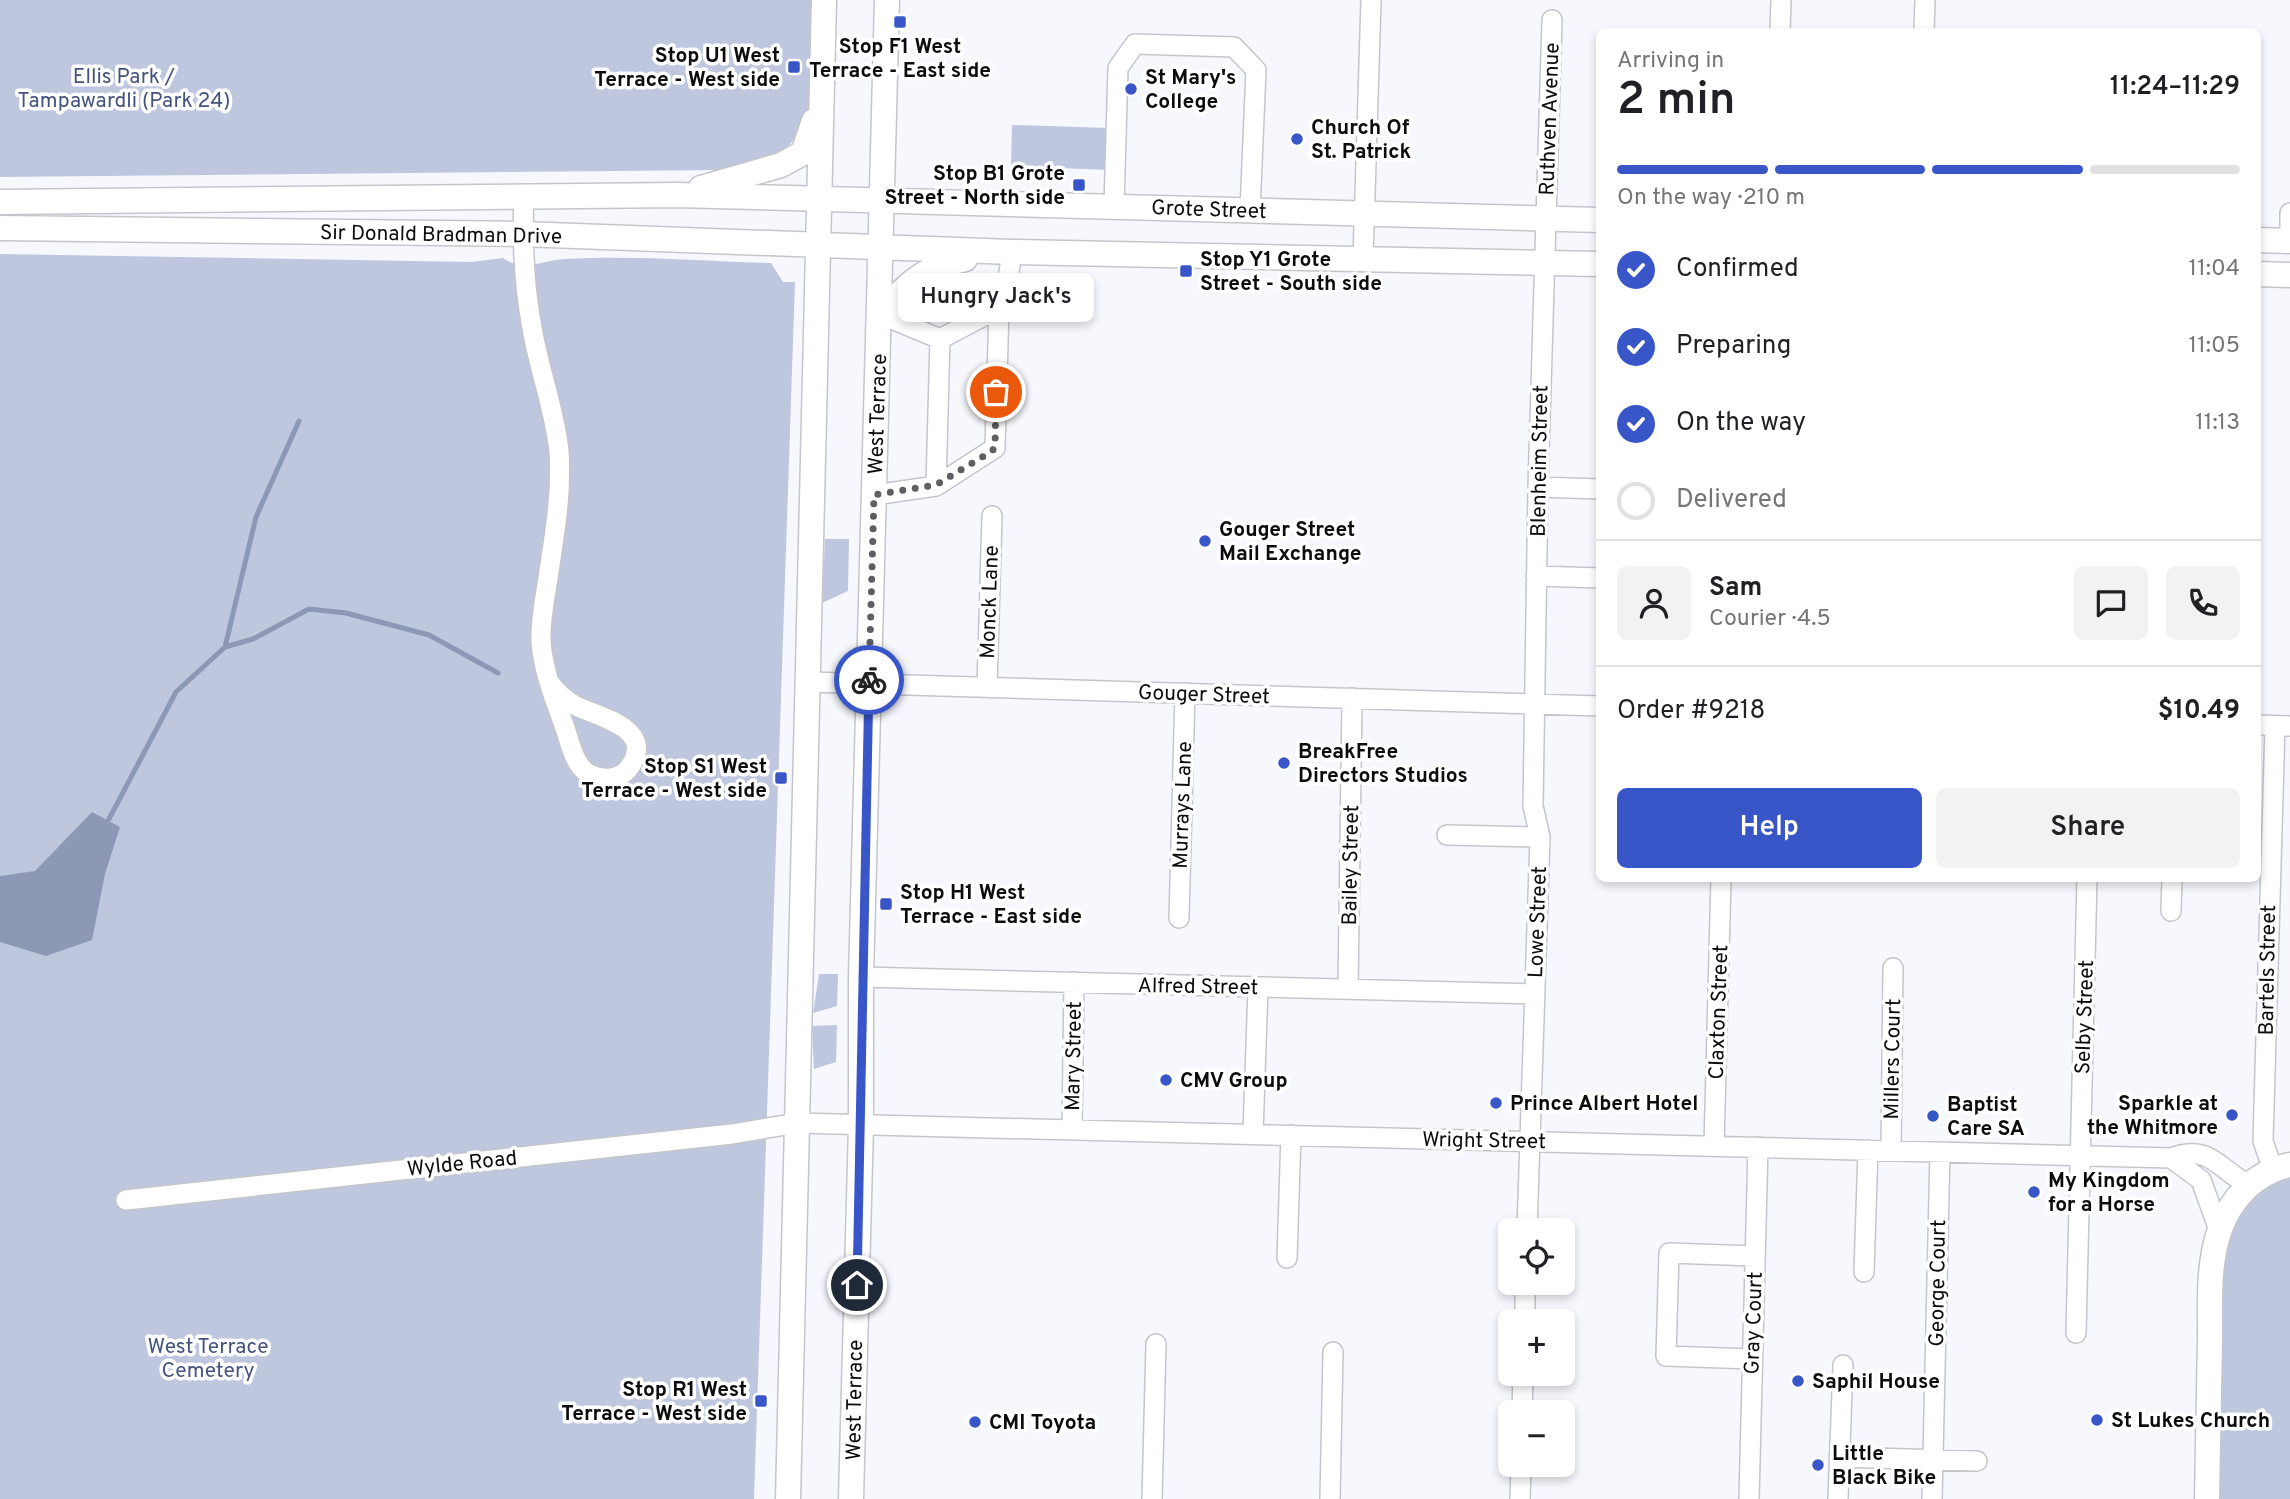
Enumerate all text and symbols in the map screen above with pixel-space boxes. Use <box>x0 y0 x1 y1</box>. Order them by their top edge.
marker: Stop F1 West Terrace - East side <box>892 14 908 30</box>
place label: Stop F1 West Terrace - East side <box>809 34 991 85</box>
street label: Ruthven Avenue <box>1534 42 1567 196</box>
place label: Stop U1 West Terrace - West side <box>594 43 780 94</box>
text: Arriving in <box>1617 47 1724 76</box>
marker: Stop U1 West Terrace - West side <box>786 59 802 75</box>
park label: Ellis Park / Tampawardli (Park 24) <box>18 64 230 115</box>
place label: St Mary's College <box>1145 65 1236 116</box>
text: 11:24–11:29 <box>2110 71 2240 104</box>
text: 2 min <box>1617 72 1736 131</box>
marker: St Mary's College <box>1123 81 1139 97</box>
place label: Church Of St. Patrick <box>1311 115 1412 166</box>
marker: Church Of St. Patrick <box>1289 131 1305 147</box>
place label: Stop B1 Grote Street - North side <box>884 161 1065 212</box>
marker: Stop B1 Grote Street - North side <box>1071 177 1087 193</box>
text: On the way · 210 m <box>1617 184 1805 213</box>
street label: Grote Street <box>1151 195 1267 226</box>
street label: Sir Donald Bradman Drive <box>320 220 562 251</box>
place label: Stop Y1 Grote Street - South side <box>1200 247 1382 298</box>
icon: check <box>1617 251 1655 289</box>
text: Confirmed <box>1676 253 1799 286</box>
text: 11:04 <box>2189 255 2240 284</box>
marker: Stop Y1 Grote Street - South side <box>1178 263 1194 279</box>
callout: Hungry Jack's <box>898 273 1094 322</box>
text: Hungry Jack's <box>920 283 1072 312</box>
icon: check <box>1617 328 1655 366</box>
text: Preparing <box>1676 330 1791 363</box>
text: 11:05 <box>2189 332 2240 361</box>
street label: West Terrace <box>863 353 894 475</box>
pin <box>966 362 1026 422</box>
icon: bag <box>977 373 1015 411</box>
street label: Blenheim Street <box>1526 385 1555 537</box>
icon: check <box>1617 405 1655 443</box>
text: On the way <box>1676 407 1806 440</box>
text: 11:13 <box>2195 409 2240 438</box>
text: Delivered <box>1676 484 1787 517</box>
place label: Gouger Street Mail Exchange <box>1219 517 1362 568</box>
marker: Gouger Street Mail Exchange <box>1197 533 1213 549</box>
street label: Monck Lane <box>975 545 1006 659</box>
button: person <box>1617 566 1691 640</box>
button: chat <box>2074 566 2148 640</box>
button: phone <box>2166 566 2240 640</box>
text: Sam <box>1709 572 1762 605</box>
text: Courier · 4.5 <box>1709 605 1831 634</box>
courier <box>834 645 904 715</box>
icon: bike <box>850 661 888 699</box>
street label: Gouger Street <box>1138 680 1270 711</box>
text: Order #9218 <box>1617 695 1765 728</box>
text: $10.49 <box>2158 695 2240 728</box>
place label: BreakFree Directors Studios <box>1298 739 1468 790</box>
street label: Murrays Lane <box>1168 741 1199 869</box>
place label: Stop S1 West Terrace - West side <box>581 754 767 805</box>
marker: BreakFree Directors Studios <box>1276 755 1292 771</box>
marker: Stop S1 West Terrace - West side <box>773 770 789 786</box>
button: Help <box>1617 788 1922 868</box>
button: Share <box>1936 788 2240 868</box>
street label: Bailey Street <box>1337 805 1366 926</box>
street label: Lowe Street <box>1523 866 1554 979</box>
place label: Stop H1 West Terrace - East side <box>900 880 1082 931</box>
marker: Stop H1 West Terrace - East side <box>878 896 894 912</box>
street label: Bartels Street <box>2254 904 2283 1036</box>
street label: Claxton Street <box>1704 944 1735 1080</box>
street label: Selby Street <box>2070 959 2101 1075</box>
street label: Alfred Street <box>1137 973 1259 1002</box>
street label: Millers Court <box>1879 998 1908 1120</box>
street label: Mary Street <box>1060 1001 1089 1111</box>
place label: CMV Group <box>1180 1068 1288 1095</box>
marker: CMV Group <box>1158 1072 1174 1088</box>
place label: Prince Albert Hotel <box>1510 1091 1698 1118</box>
place label: Sparkle at the Whitmore <box>2087 1091 2218 1142</box>
place label: Baptist Care SA <box>1947 1092 2025 1143</box>
marker: Prince Albert Hotel <box>1488 1095 1504 1111</box>
marker: Sparkle at the Whitmore <box>2224 1107 2240 1123</box>
marker: Baptist Care SA <box>1925 1108 1941 1124</box>
street label: Wright Street <box>1422 1127 1546 1156</box>
street label: Wylde Road <box>406 1145 519 1184</box>
place label: My Kingdom for a Horse <box>2048 1168 2170 1219</box>
marker: My Kingdom for a Horse <box>2026 1184 2042 1200</box>
map controls <box>1498 1218 1575 1477</box>
button: locate <box>1498 1218 1575 1295</box>
street label: George Court <box>1924 1219 1953 1347</box>
pin <box>827 1255 887 1315</box>
icon: home <box>838 1266 876 1304</box>
street label: Gray Court <box>1739 1271 1770 1375</box>
button: + <box>1498 1309 1575 1386</box>
park label: West Terrace Cemetery <box>148 1334 268 1385</box>
street label: West Terrace <box>841 1339 870 1461</box>
place label: Saphil House <box>1812 1369 1940 1396</box>
marker: Saphil House <box>1790 1373 1806 1389</box>
place label: Stop R1 West Terrace - West side <box>561 1377 747 1428</box>
marker: Stop R1 West Terrace - West side <box>753 1393 769 1409</box>
button: − <box>1498 1400 1575 1477</box>
place label: St Lukes Church <box>2111 1408 2270 1435</box>
place label: CMI Toyota <box>989 1410 1096 1437</box>
marker: St Lukes Church <box>2089 1412 2105 1428</box>
marker: CMI Toyota <box>967 1414 983 1430</box>
place label: Little Black Bike <box>1832 1441 1936 1492</box>
marker: Little Black Bike <box>1810 1457 1826 1473</box>

